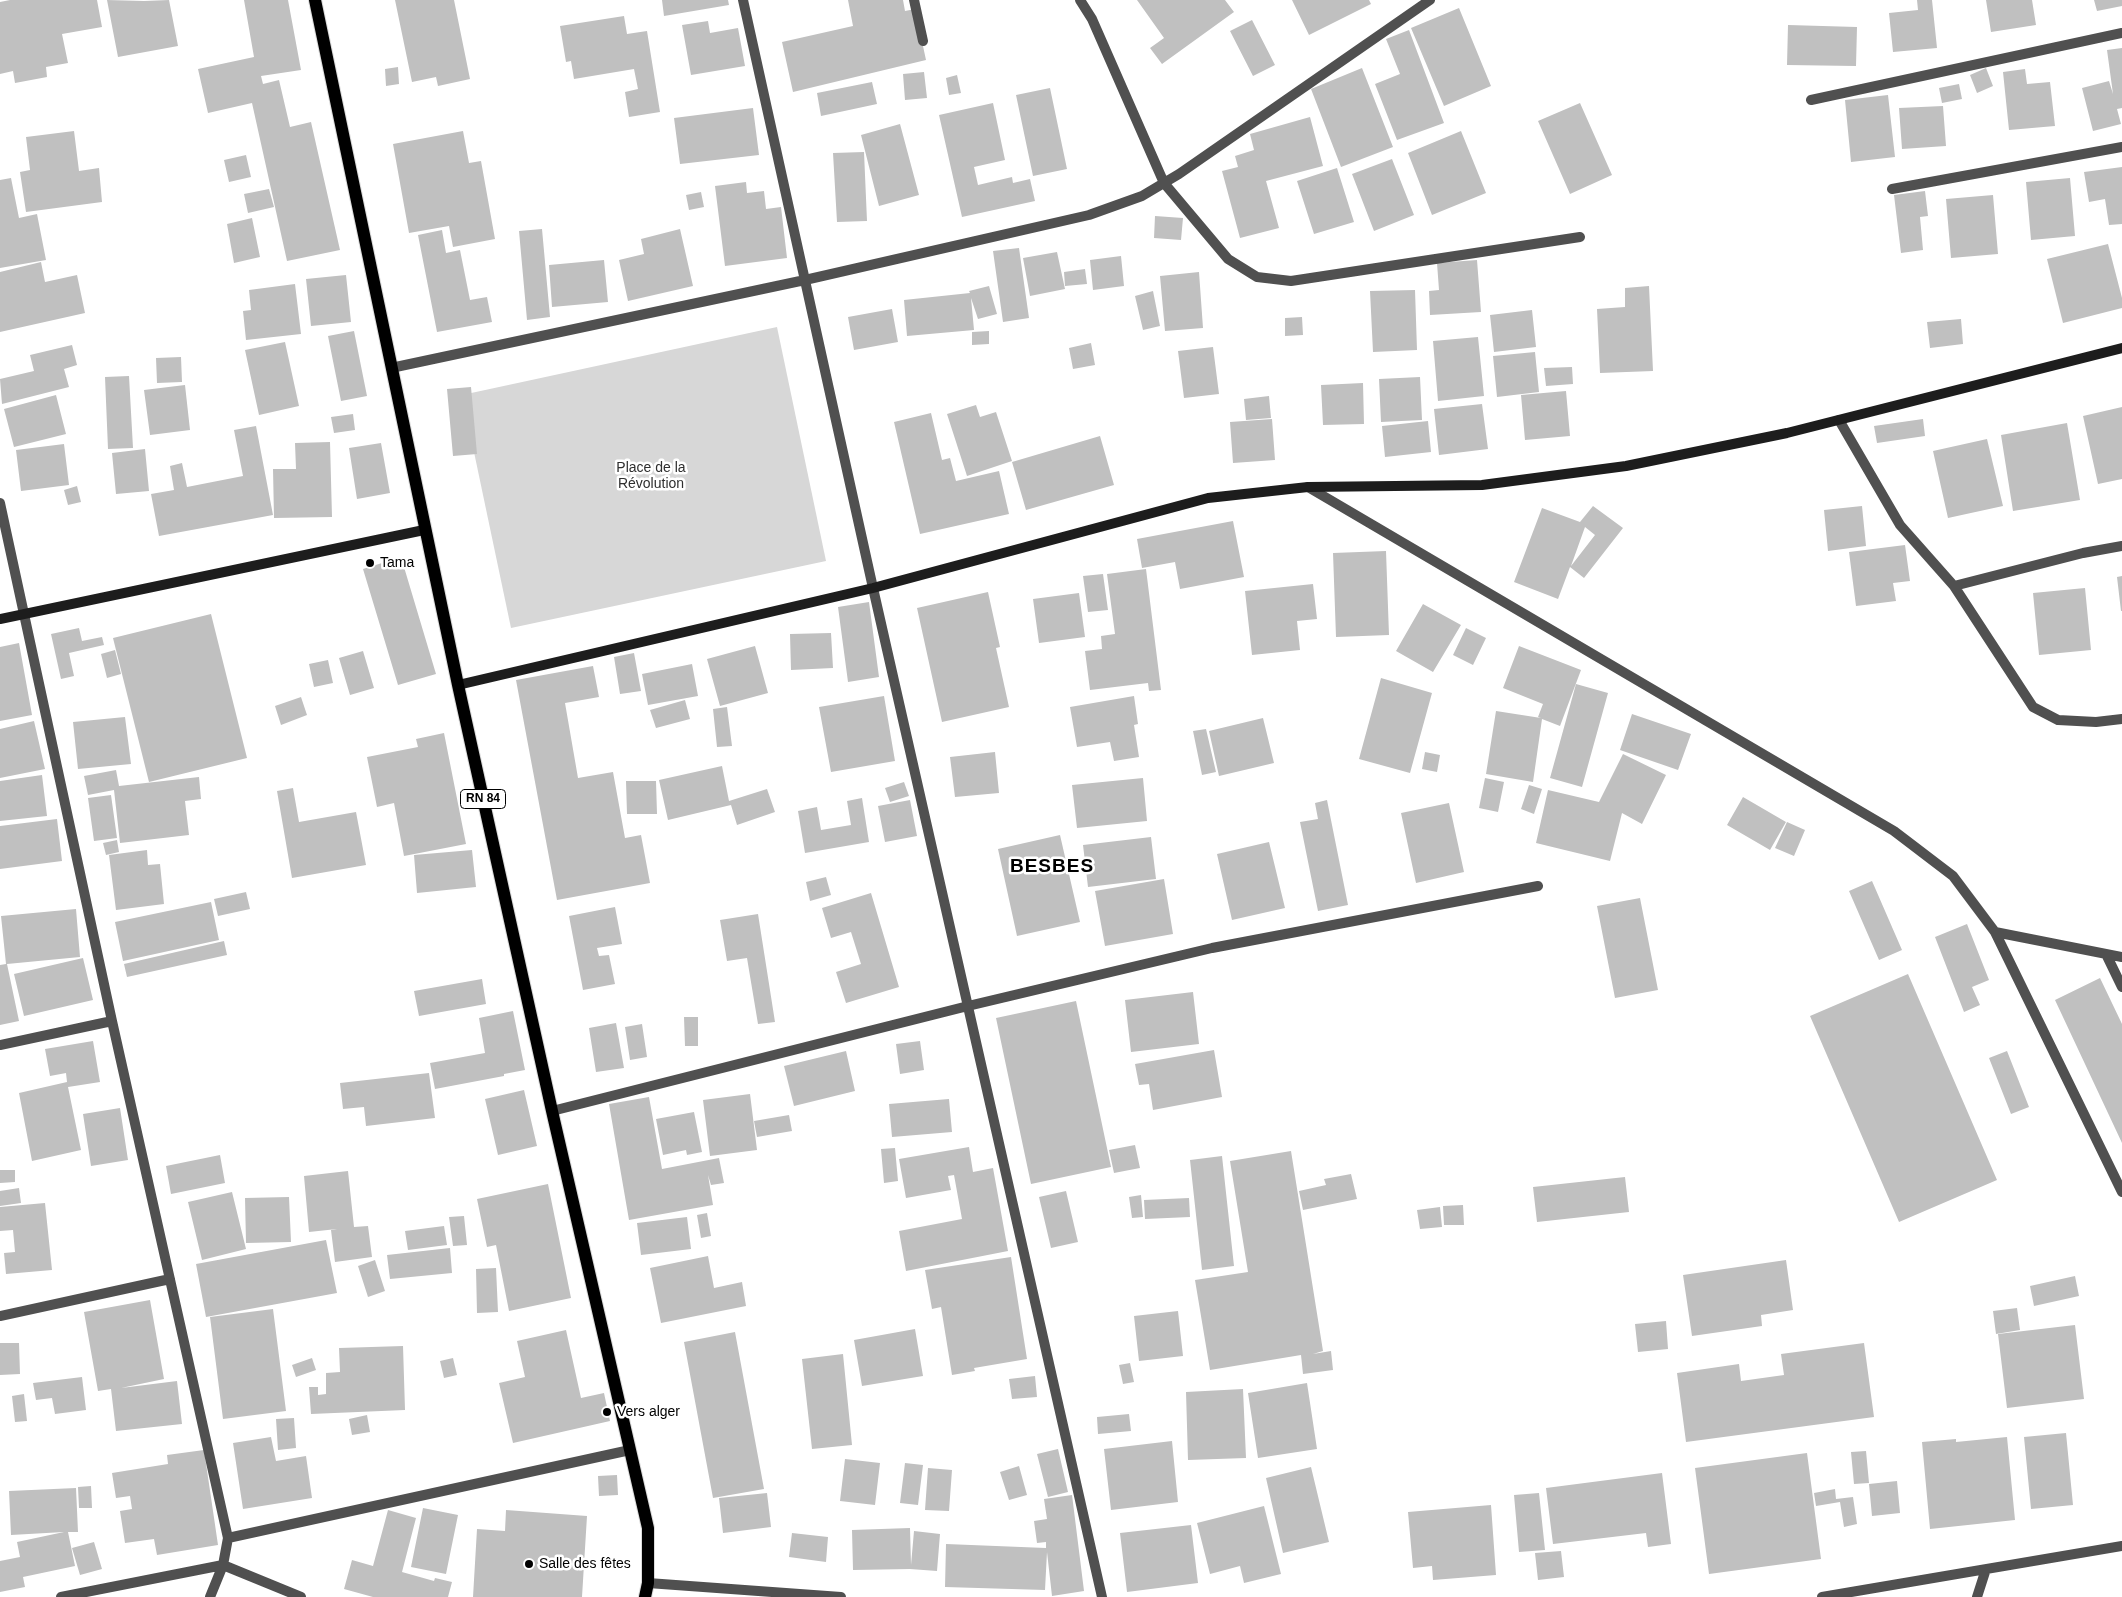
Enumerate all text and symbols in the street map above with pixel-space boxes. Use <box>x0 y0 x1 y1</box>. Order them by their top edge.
park label: Place de la Révolution <box>616 460 686 492</box>
place label: Tama <box>380 555 414 571</box>
marker: Tama <box>364 557 376 569</box>
road number: RN 84 <box>460 790 506 809</box>
district label: BESBES <box>1009 856 1095 878</box>
place label: Vers alger <box>617 1404 680 1420</box>
marker: Vers alger <box>601 1406 613 1418</box>
place label: Salle des fêtes <box>539 1556 631 1572</box>
marker: Salle des fêtes <box>523 1558 535 1570</box>

